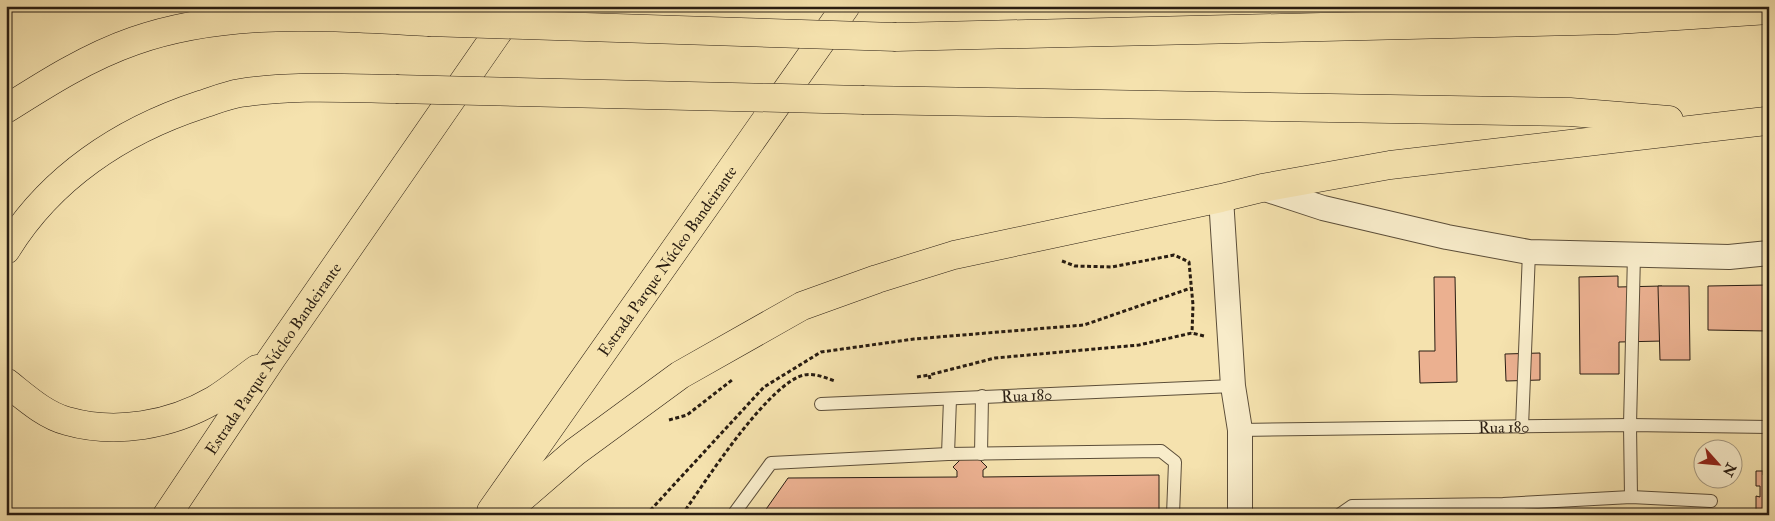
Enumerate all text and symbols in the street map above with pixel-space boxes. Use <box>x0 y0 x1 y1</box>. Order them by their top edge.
street label: Estrada Parque Núcleo Bandeirante <box>594 162 742 360</box>
street label: Estrada Parque Núcleo Bandeirante <box>201 259 346 459</box>
street label: Rua 180 <box>1001 385 1053 407</box>
street label: Rua 180 <box>1478 417 1530 438</box>
north arrow <box>1692 438 1742 488</box>
text: N <box>1719 459 1740 480</box>

